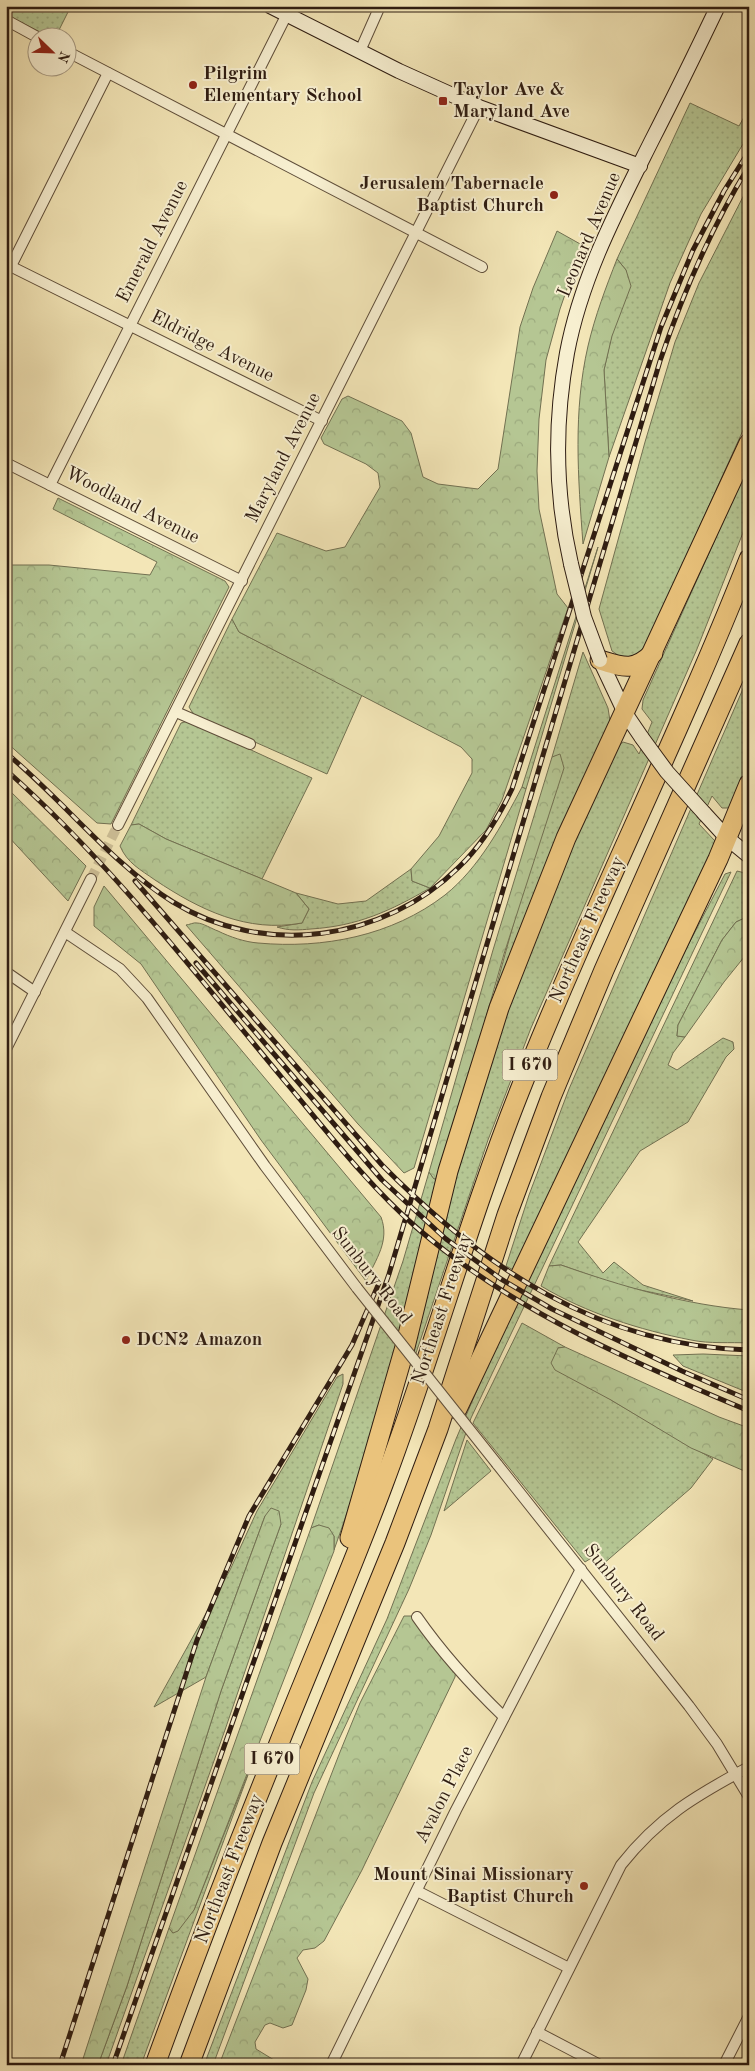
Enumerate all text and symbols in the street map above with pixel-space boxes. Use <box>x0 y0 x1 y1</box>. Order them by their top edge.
north arrow <box>28 28 78 78</box>
text: N <box>54 49 72 65</box>
place label: Pilgrim Elementary School <box>203 65 362 106</box>
marker: Pilgrim Elementary School <box>187 79 199 91</box>
place label: Taylor Ave & Maryland Ave <box>453 81 570 122</box>
marker: Taylor Ave & Maryland Ave <box>437 95 449 107</box>
street label: Leonard Avenue <box>555 170 625 300</box>
place label: Jerusalem Tabernacle Baptist Church <box>359 175 544 216</box>
street label: Emerald Avenue <box>114 178 192 306</box>
marker: Jerusalem Tabernacle Baptist Church <box>548 189 560 201</box>
street label: Eldridge Avenue <box>147 308 277 386</box>
street label: Maryland Avenue <box>243 390 325 526</box>
street label: Woodland Avenue <box>62 464 202 548</box>
street label: Northeast Freeway <box>547 854 629 1006</box>
road number: I 670 <box>502 1050 558 1080</box>
street label: Sunbury Road <box>327 1224 415 1328</box>
street label: Northeast Freeway <box>409 1231 477 1387</box>
place label: DCN2 Amazon <box>136 1331 262 1350</box>
marker: DCN2 Amazon <box>120 1334 132 1346</box>
street label: Sunbury Road <box>579 1541 667 1645</box>
street label: Avalon Place <box>412 1743 478 1847</box>
road number: I 670 <box>244 1744 300 1775</box>
street label: Northeast Freeway <box>193 1792 267 1946</box>
place label: Mount Sinai Missionary Baptist Church <box>373 1866 574 1907</box>
marker: Mount Sinai Missionary Baptist Church <box>578 1880 590 1892</box>

